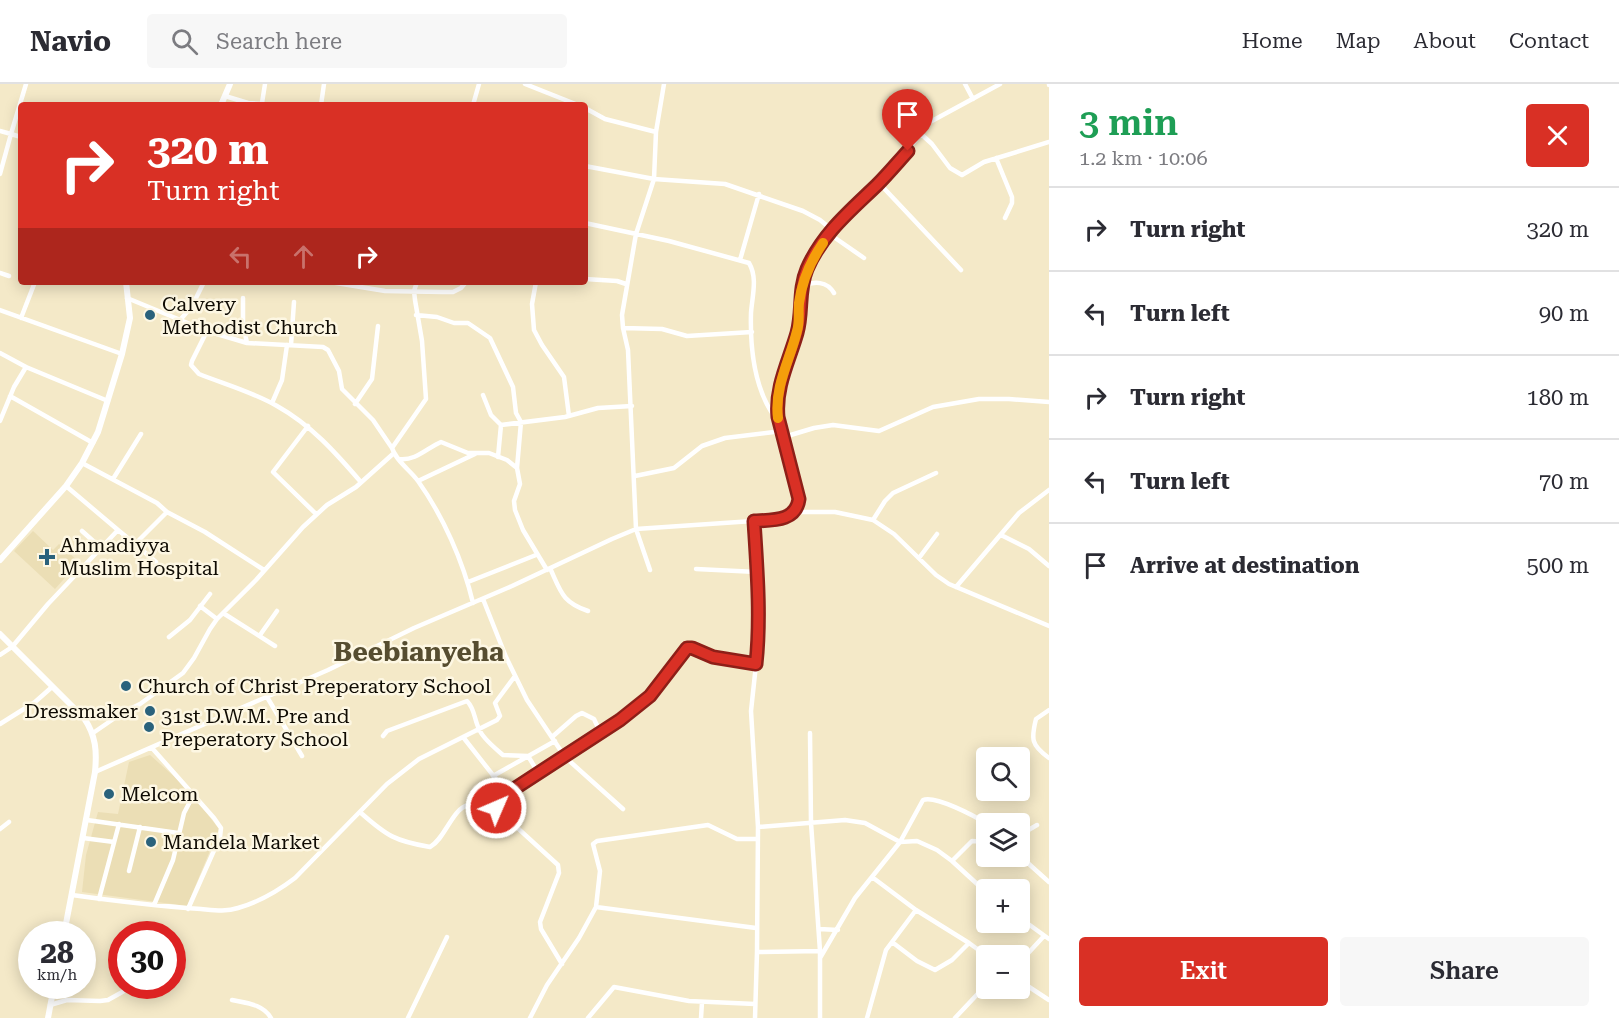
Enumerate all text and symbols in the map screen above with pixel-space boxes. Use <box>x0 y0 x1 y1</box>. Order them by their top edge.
search box <box>147 14 567 68</box>
text: Navio <box>30 25 111 58</box>
icon: search <box>168 25 201 58</box>
text: Search here <box>216 29 342 54</box>
text: Home <box>1242 29 1303 53</box>
text: Map <box>1336 29 1381 53</box>
text: About <box>1414 29 1476 53</box>
text: Contact <box>1509 29 1589 53</box>
pin <box>882 89 933 151</box>
icon: arrive <box>891 98 924 131</box>
text: 3 min <box>1079 102 1178 144</box>
button: close <box>1526 104 1589 167</box>
text: 320 m <box>147 125 269 174</box>
icon: right <box>48 126 126 204</box>
text: 1.2 km · 10:06 <box>1079 146 1208 170</box>
text: Turn right <box>147 175 280 207</box>
icon: right <box>1079 213 1112 246</box>
text: Turn right <box>1130 217 1245 242</box>
text: 320 m <box>1526 217 1589 242</box>
icon: left <box>224 240 257 273</box>
icon: ahead <box>287 240 320 273</box>
icon: right <box>350 240 383 273</box>
place label: Calvery Methodist Church <box>162 292 338 339</box>
icon: left <box>1079 297 1112 330</box>
text: Turn left <box>1130 301 1230 326</box>
text: 90 m <box>1539 301 1589 326</box>
marker: Calvery Methodist Church <box>143 308 157 322</box>
icon: right <box>1079 381 1112 414</box>
text: Turn right <box>1130 385 1245 410</box>
text: 180 m <box>1526 385 1589 410</box>
icon: left <box>1079 465 1112 498</box>
text: Turn left <box>1130 469 1230 494</box>
text: 70 m <box>1539 469 1589 494</box>
place label: Ahmadiyya Muslim Hospital <box>60 533 219 580</box>
marker: Ahmadiyya Muslim Hospital <box>38 548 56 566</box>
icon: arrive <box>1079 549 1112 582</box>
text: Arrive at destination <box>1130 553 1359 578</box>
text: 500 m <box>1526 553 1589 578</box>
district label: Beebianyeha <box>334 637 504 667</box>
place label: Church of Christ Preperatory School <box>138 674 491 698</box>
marker: Church of Christ Preperatory School <box>119 679 133 693</box>
place label: Dressmaker <box>24 699 138 723</box>
marker: Dressmaker <box>143 704 157 718</box>
place label: 31st D.W.M. Pre and Preperatory School <box>161 704 350 751</box>
marker: 31st D.W.M. Pre and Preperatory School <box>142 720 156 734</box>
map controls <box>976 747 1030 999</box>
button: search <box>976 747 1030 801</box>
position arrow <box>464 776 528 840</box>
place label: Melcom <box>121 782 199 806</box>
marker: Melcom <box>102 787 116 801</box>
button: layers <box>976 813 1030 867</box>
place label: Mandela Market <box>163 830 320 854</box>
marker: Mandela Market <box>144 835 158 849</box>
button: + <box>976 879 1030 933</box>
speed limit sign: 30 <box>108 921 186 999</box>
text: 28 <box>40 935 74 970</box>
button: Exit <box>1079 937 1328 1006</box>
button: Share <box>1340 937 1589 1006</box>
button: − <box>976 945 1030 999</box>
text: km/h <box>37 966 77 984</box>

